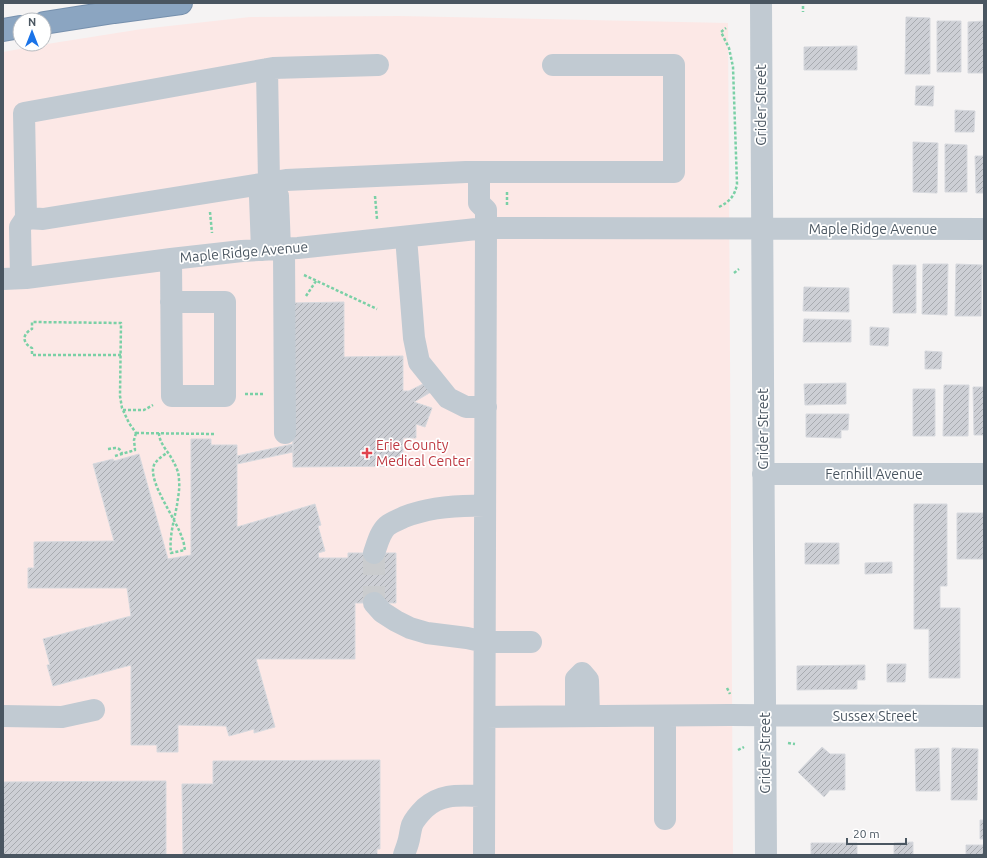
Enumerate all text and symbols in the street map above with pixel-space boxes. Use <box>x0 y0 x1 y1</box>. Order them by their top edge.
north arrow <box>12 12 52 52</box>
text: N <box>28 16 36 28</box>
street label: Grider Street <box>753 64 769 146</box>
street label: Maple Ridge Avenue <box>809 221 937 237</box>
street label: Maple Ridge Avenue <box>179 238 309 266</box>
street label: Grider Street <box>755 388 771 470</box>
place label: Erie County Medical Center <box>376 437 472 469</box>
marker: Erie County Medical Center <box>361 447 373 459</box>
street label: Fernhill Avenue <box>825 466 923 482</box>
street label: Sussex Street <box>833 708 918 724</box>
street label: Grider Street <box>757 712 773 794</box>
scale bar <box>847 820 906 846</box>
text: 20 m <box>853 827 880 840</box>

